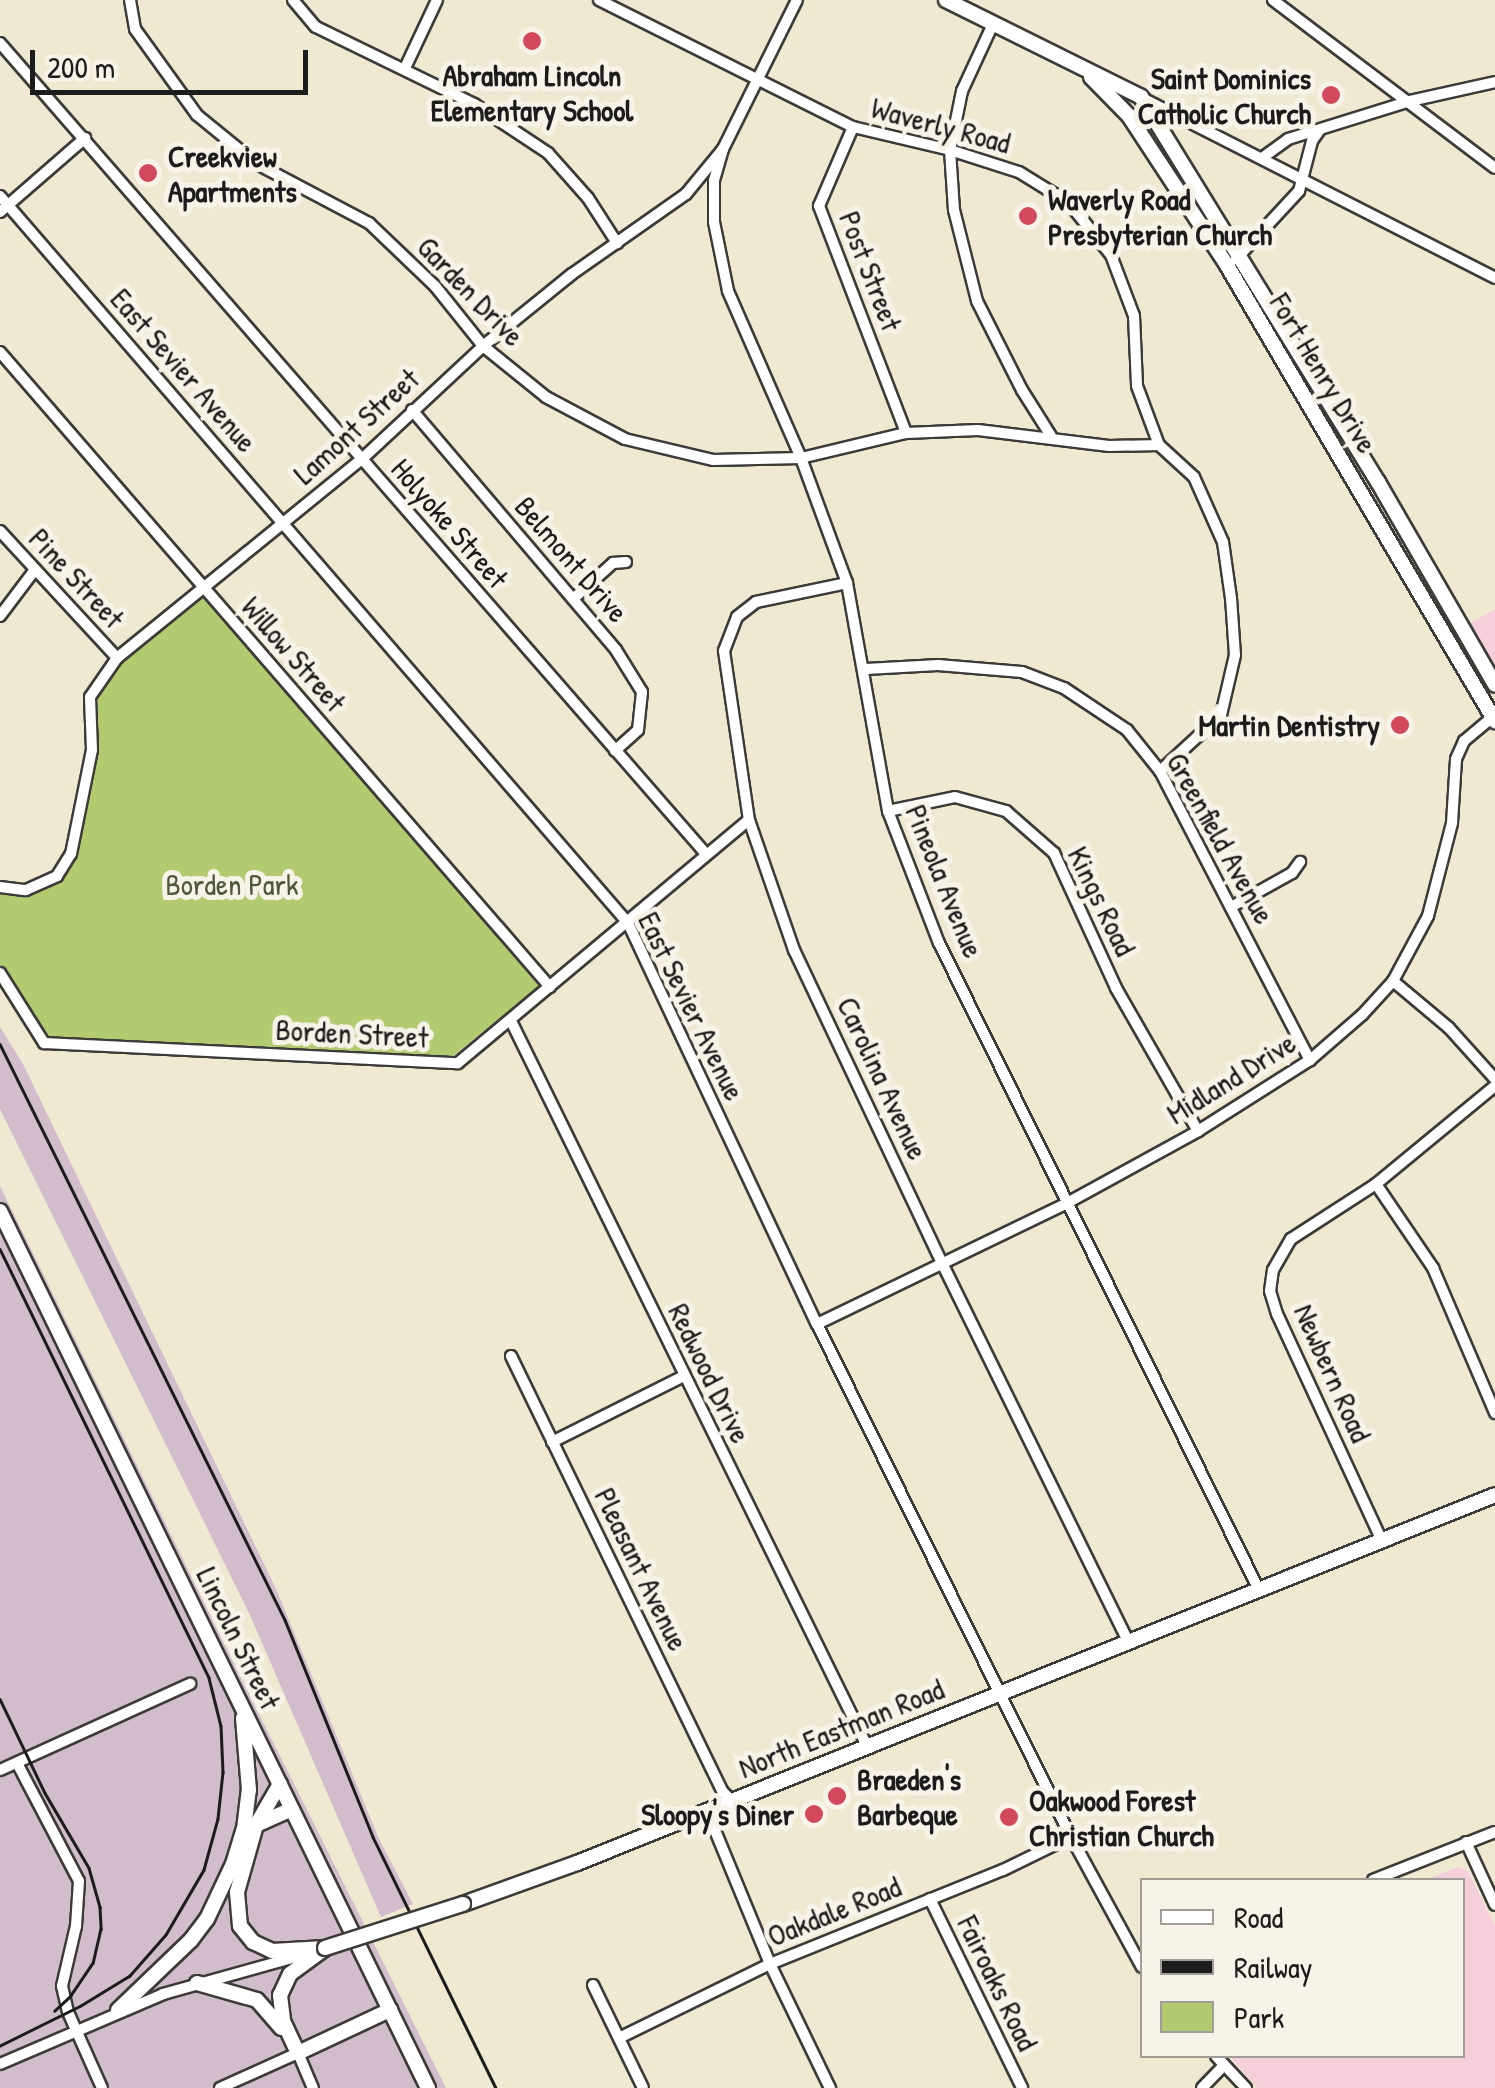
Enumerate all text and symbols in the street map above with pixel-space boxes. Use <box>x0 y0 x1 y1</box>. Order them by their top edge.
scale bar <box>35 30 312 92</box>
marker: Abraham Lincoln Elementary School <box>521 30 543 52</box>
text: 200 m <box>47 47 115 87</box>
place label: Abraham Lincoln Elementary School <box>431 57 633 128</box>
place label: Saint Dominics Catholic Church <box>1138 60 1311 130</box>
marker: Saint Dominics Catholic Church <box>1320 84 1342 106</box>
street label: Waverly Road <box>868 89 1014 161</box>
place label: Creekview Apartments <box>168 138 297 208</box>
marker: Creekview Apartments <box>137 162 159 184</box>
place label: Waverly Road Presbyterian Church <box>1048 181 1272 252</box>
marker: Waverly Road Presbyterian Church <box>1017 205 1039 227</box>
street label: Post Street <box>832 206 910 336</box>
street label: Garden Drive <box>410 229 532 353</box>
street label: East Sevier Avenue <box>103 281 265 459</box>
street label: Fort Henry Drive <box>1262 287 1386 459</box>
street label: Lamont Street <box>286 360 426 492</box>
street label: Holyoke Street <box>384 451 516 595</box>
street label: Belmont Drive <box>508 489 636 629</box>
street label: Pine Street <box>22 521 132 635</box>
street label: Willow Street <box>234 589 354 719</box>
place label: Martin Dentistry <box>1198 707 1380 743</box>
marker: Martin Dentistry <box>1389 714 1411 736</box>
street label: Greenfield Avenue <box>1159 746 1283 930</box>
street label: Pineola Avenue <box>898 799 992 963</box>
street label: Kings Road <box>1060 841 1144 961</box>
park label: Borden Park <box>165 866 299 902</box>
street label: East Sevier Avenue <box>631 906 753 1106</box>
street label: Carolina Avenue <box>830 991 936 1165</box>
street label: Borden Street <box>275 1011 429 1055</box>
street label: Midland Drive <box>1160 1024 1302 1132</box>
street label: Redwood Drive <box>661 1298 759 1448</box>
street label: Newbern Road <box>1287 1298 1379 1448</box>
street label: Pleasant Avenue <box>587 1482 697 1656</box>
street label: Lincoln Street <box>189 1561 289 1715</box>
street label: North Eastman Road <box>733 1670 949 1786</box>
place label: Braeden's Barbeque <box>857 1761 961 1832</box>
place label: Oakwood Forest Christian Church <box>1029 1782 1214 1852</box>
marker: Braeden's Barbeque <box>826 1785 848 1807</box>
place label: Sloopy's Diner <box>641 1796 794 1832</box>
marker: Sloopy's Diner <box>803 1803 825 1825</box>
marker: Oakwood Forest Christian Church <box>998 1806 1020 1828</box>
street label: Oakdale Road <box>762 1868 906 1954</box>
legend <box>1140 1878 1465 2058</box>
text: Road <box>1234 1897 1283 1937</box>
street label: Fairoaks Road <box>950 1910 1046 2056</box>
text: Railway <box>1234 1947 1312 1987</box>
text: Park <box>1234 1997 1284 2037</box>

